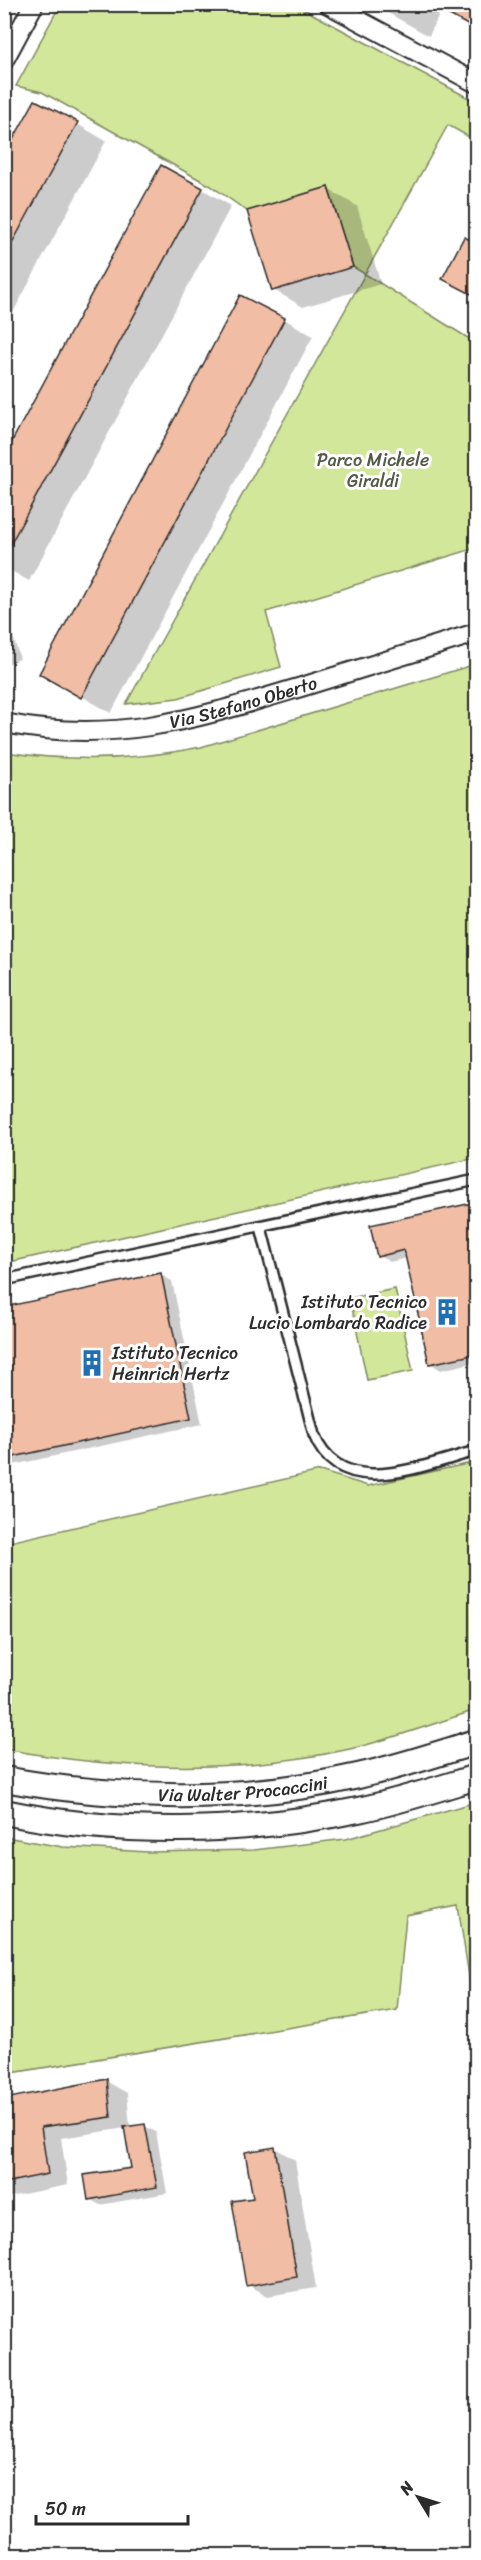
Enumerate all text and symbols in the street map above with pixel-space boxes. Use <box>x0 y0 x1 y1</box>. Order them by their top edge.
park label: Parco Michele Giraldi <box>317 444 429 497</box>
street label: Via Stefano Oberto <box>167 667 321 738</box>
place label: Istituto Tecnico Lucio Lombardo Radice <box>249 1286 427 1339</box>
building icon: Istituto Tecnico Lucio Lombardo Radice <box>432 1297 462 1327</box>
place label: Istituto Tecnico Heinrich Hertz <box>111 1337 238 1390</box>
building icon: Istituto Tecnico Heinrich Hertz <box>77 1348 107 1378</box>
street label: Via Walter Procaccini <box>158 1766 331 1811</box>
north arrow <box>388 2467 448 2527</box>
text: N <box>391 2474 422 2502</box>
scale bar <box>36 2488 188 2526</box>
text: 50 m <box>45 2493 86 2525</box>

